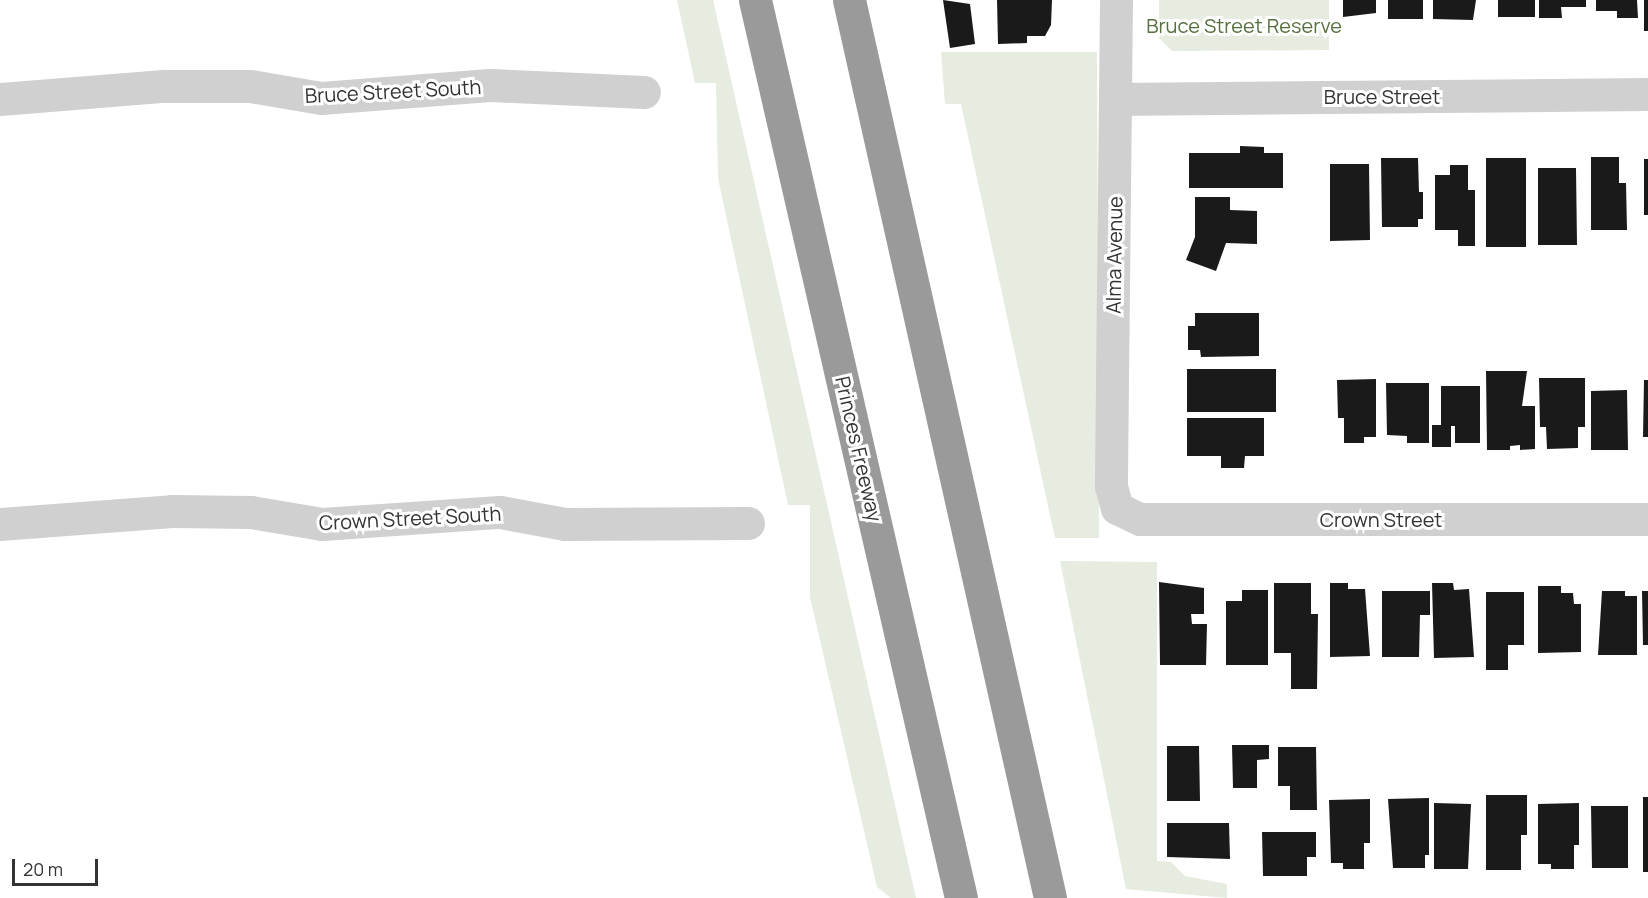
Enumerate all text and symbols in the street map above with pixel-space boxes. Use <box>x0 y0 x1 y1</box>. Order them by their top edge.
park label: Bruce Street Reserve <box>1146 13 1342 37</box>
street label: Bruce Street South <box>304 74 482 108</box>
street label: Bruce Street <box>1324 84 1440 108</box>
street label: Alma Avenue <box>1101 196 1127 314</box>
street label: Princes Freeway <box>831 374 887 524</box>
street label: Crown Street South <box>318 501 502 535</box>
street label: Crown Street <box>1320 507 1442 531</box>
scale bar <box>15 847 100 885</box>
text: 20 m <box>23 857 63 881</box>

